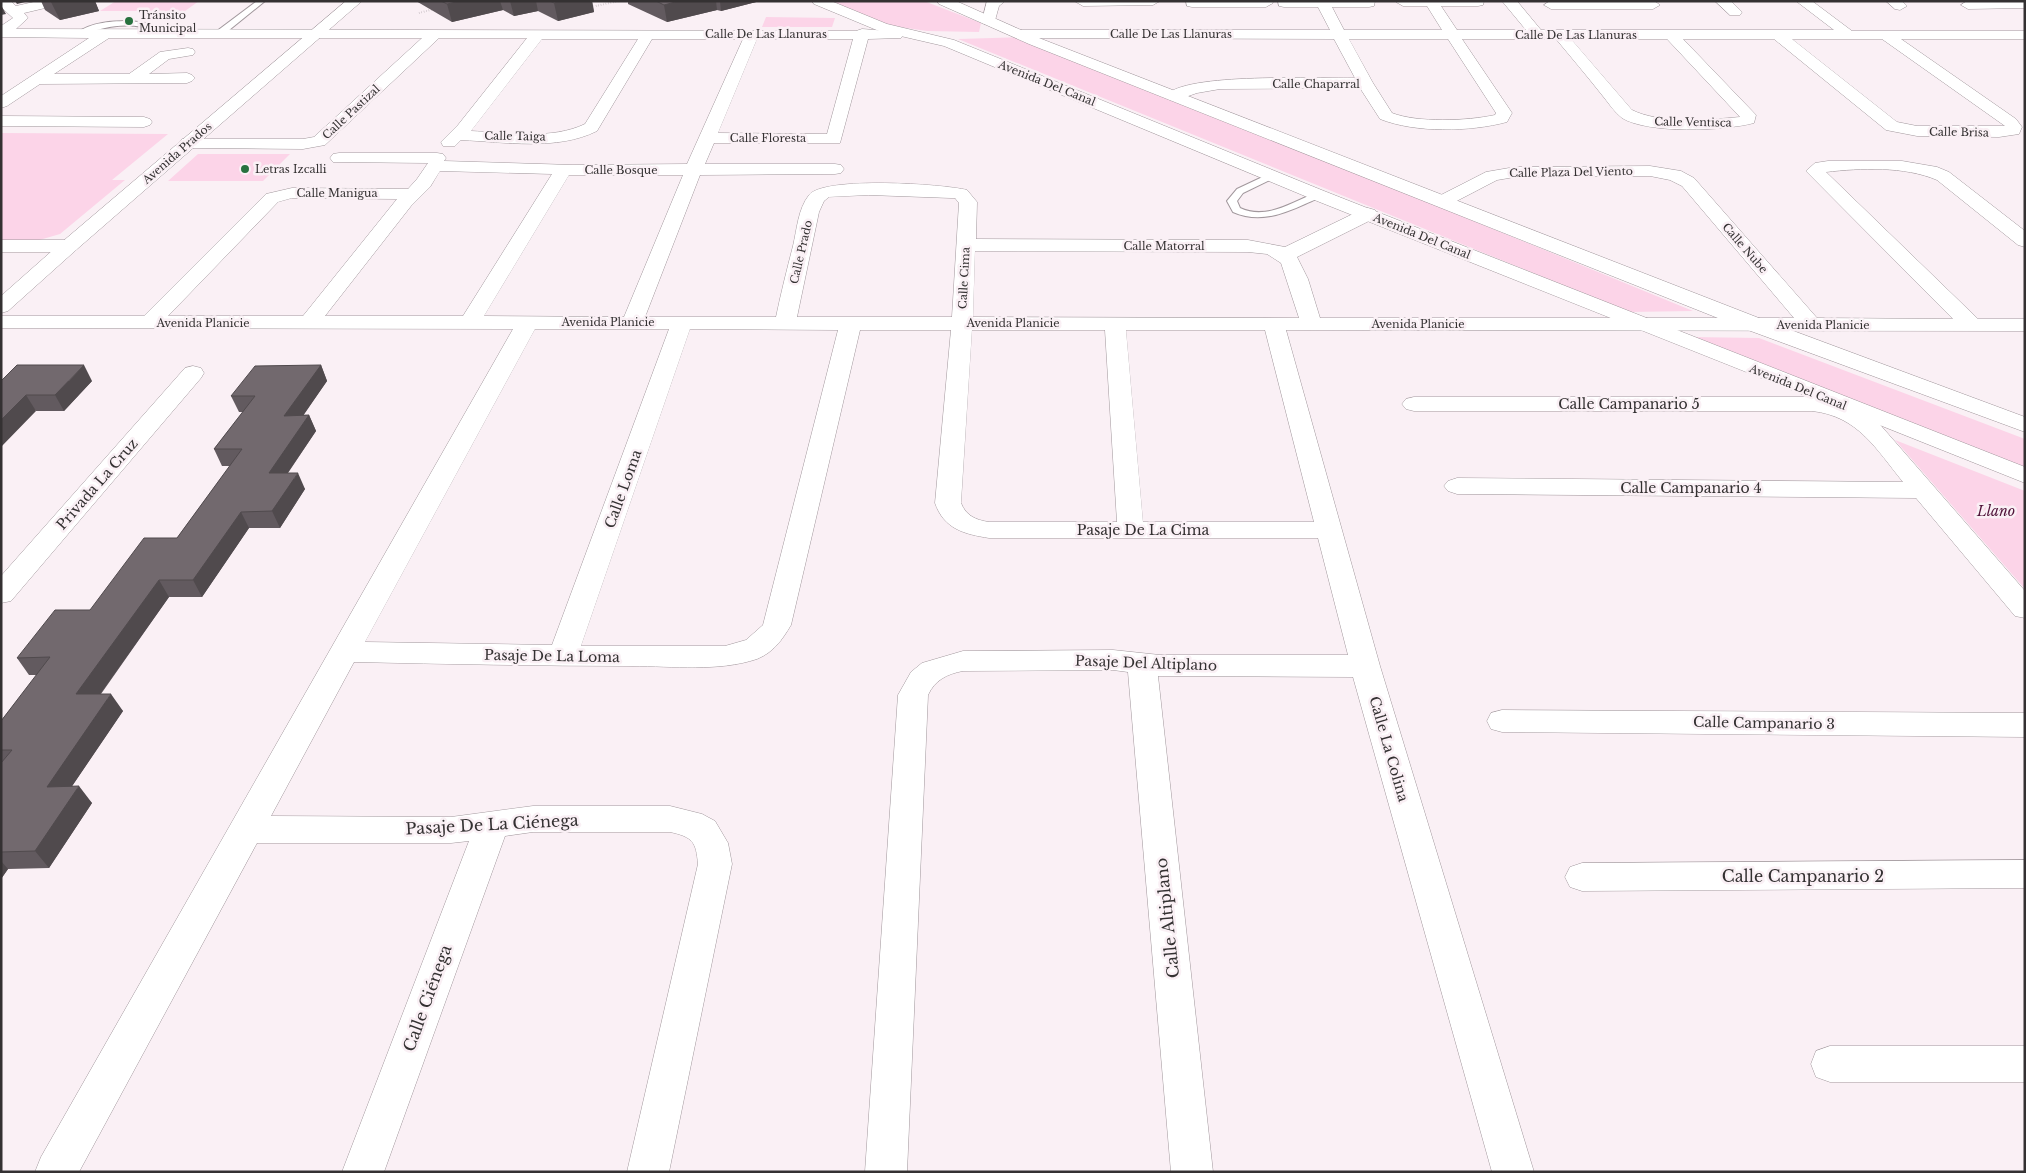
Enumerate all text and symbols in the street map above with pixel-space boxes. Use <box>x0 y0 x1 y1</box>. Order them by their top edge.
place label: Tránsito Municipal <box>139 8 197 35</box>
marker: Tránsito Municipal <box>123 15 135 27</box>
street label: Calle De Las Llanuras <box>705 27 827 41</box>
street label: Calle De Las Llanuras <box>1110 27 1232 41</box>
street label: Calle De Las Llanuras <box>1515 28 1637 42</box>
street label: Avenida Del Canal <box>995 57 1098 109</box>
street label: Calle Chaparral <box>1272 77 1360 91</box>
street label: Calle Pastizal <box>319 81 383 142</box>
street label: Calle Ventisca <box>1654 114 1733 130</box>
street label: Avenida Prados <box>139 119 214 187</box>
street label: Calle Brisa <box>1929 124 1990 140</box>
street label: Calle Taiga <box>484 128 547 144</box>
street label: Calle Floresta <box>730 131 807 145</box>
place label: Letras Izcalli <box>255 162 327 176</box>
marker: Letras Izcalli <box>239 163 251 175</box>
street label: Calle Bosque <box>584 163 658 177</box>
street label: Calle Plaza Del Viento <box>1509 164 1633 180</box>
street label: Calle Manigua <box>297 186 378 200</box>
street label: Avenida Del Canal <box>1370 210 1473 262</box>
street label: Calle Prado <box>787 219 815 285</box>
street label: Calle Nube <box>1719 220 1771 276</box>
street label: Calle Matorral <box>1123 239 1205 253</box>
street label: Calle Cima <box>955 246 973 309</box>
street label: Avenida Planicie <box>560 315 655 329</box>
street label: Avenida Planicie <box>155 316 250 330</box>
street label: Avenida Planicie <box>965 316 1060 330</box>
street label: Avenida Planicie <box>1370 317 1465 331</box>
street label: Avenida Planicie <box>1775 318 1870 332</box>
street label: Avenida Del Canal <box>1746 361 1849 413</box>
street label: Calle Campanario 5 <box>1558 395 1700 413</box>
street label: Privada La Cruz <box>52 435 142 533</box>
street label: Calle Loma <box>600 447 646 531</box>
street label: Calle Campanario 4 <box>1620 479 1762 497</box>
park label: Llano <box>1976 502 2015 520</box>
street label: Pasaje De La Cima <box>1077 521 1210 539</box>
street label: Pasaje De La Loma <box>484 646 620 666</box>
street label: Pasaje Del Altiplano <box>1075 652 1217 674</box>
street label: Calle La Colina <box>1365 694 1413 804</box>
street label: Calle Campanario 3 <box>1693 713 1835 733</box>
street label: Pasaje De La Ciénega <box>405 809 579 839</box>
street label: Calle Altiplano <box>1151 857 1183 979</box>
street label: Calle Campanario 2 <box>1722 866 1884 886</box>
street label: Calle Ciénega <box>398 942 456 1054</box>

